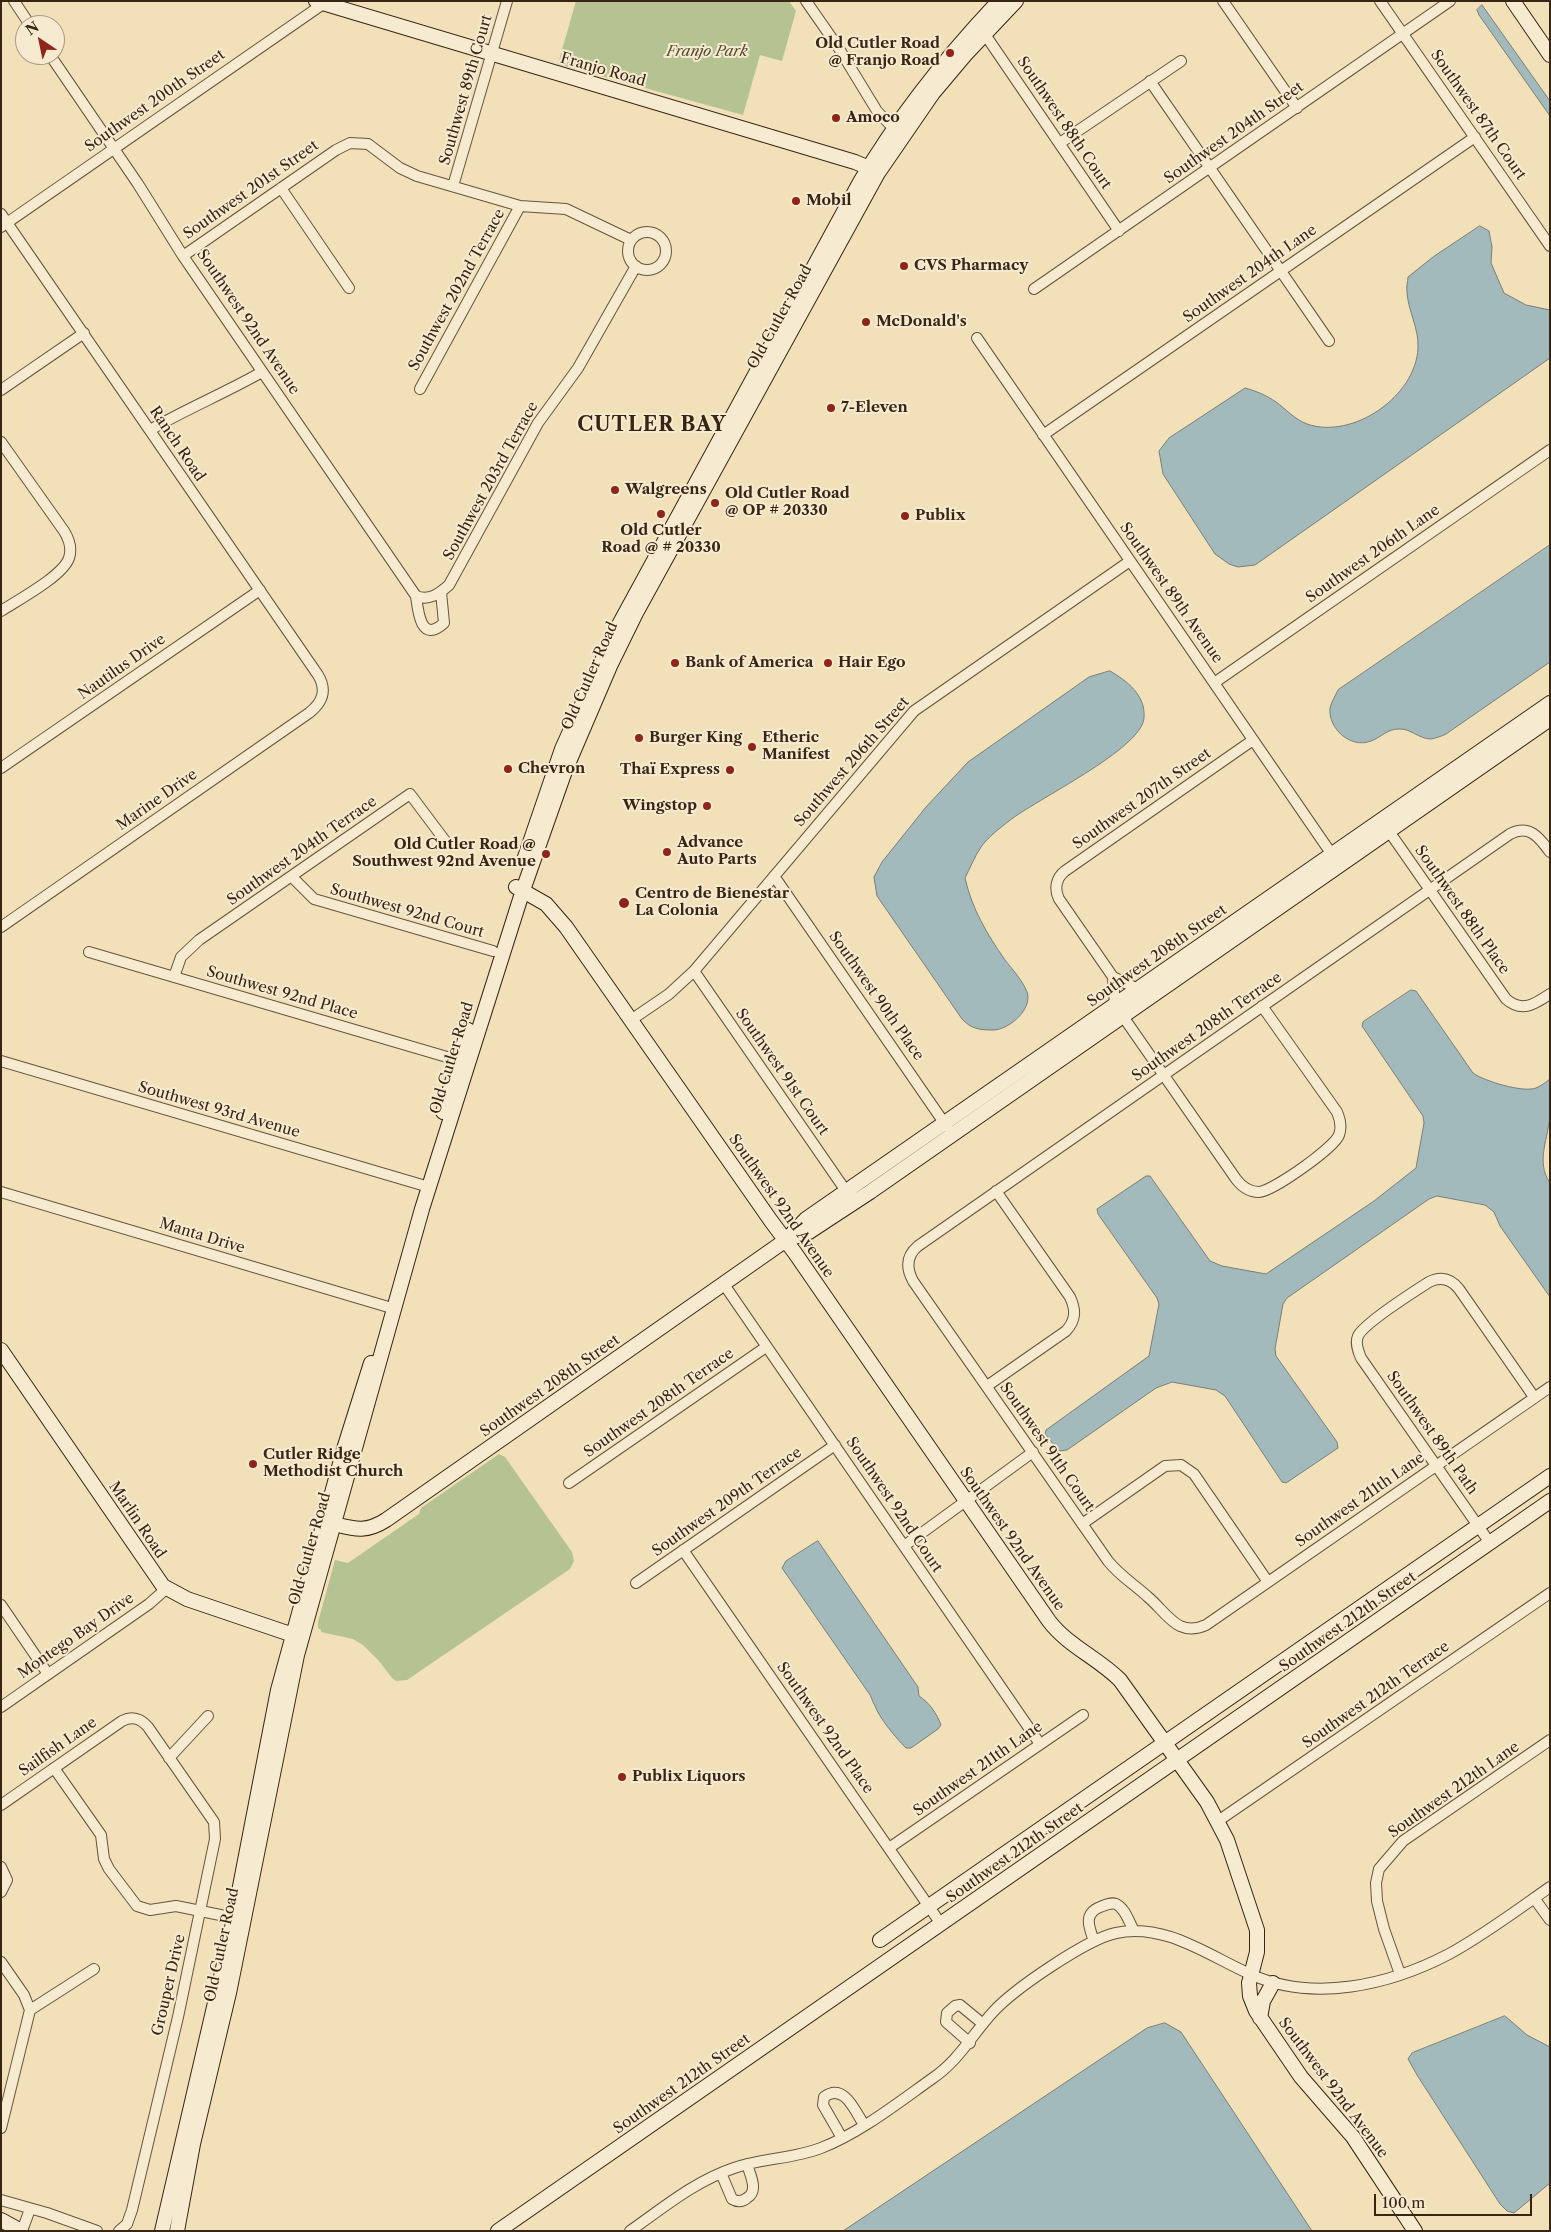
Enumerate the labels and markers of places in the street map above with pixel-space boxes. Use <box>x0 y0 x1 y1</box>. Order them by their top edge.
place label: Old Cutler Road @ Franjo Road <box>815 35 940 70</box>
marker: Old Cutler Road @ Franjo Road <box>944 47 956 59</box>
place label: Amoco <box>846 109 900 127</box>
marker: Amoco <box>830 112 842 124</box>
place label: Mobil <box>806 192 852 210</box>
marker: Mobil <box>790 195 802 207</box>
place label: CVS Pharmacy <box>914 257 1028 275</box>
marker: CVS Pharmacy <box>898 260 910 272</box>
place label: McDonald's <box>876 313 967 331</box>
marker: McDonald's <box>860 316 872 328</box>
place label: 7-Eleven <box>841 399 908 417</box>
marker: 7-Eleven <box>825 402 837 414</box>
place label: Walgreens <box>625 481 707 499</box>
marker: Walgreens <box>609 484 621 496</box>
place label: Old Cutler Road @ OP # 20330 <box>725 485 850 520</box>
marker: Old Cutler Road @ OP # 20330 <box>709 497 721 509</box>
place label: Publix <box>915 507 965 525</box>
marker: Old Cutler Road @ # 20330 <box>655 508 667 520</box>
marker: Publix <box>899 510 911 522</box>
place label: Old Cutler Road @ # 20330 <box>601 522 721 557</box>
place label: Bank of America <box>685 654 813 672</box>
place label: Hair Ego <box>838 654 906 672</box>
marker: Bank of America <box>669 657 681 669</box>
marker: Hair Ego <box>822 657 834 669</box>
place label: Burger King <box>649 729 742 747</box>
place label: Etheric Manifest <box>762 729 830 764</box>
marker: Burger King <box>633 732 645 744</box>
marker: Etheric Manifest <box>746 741 758 753</box>
place label: Chevron <box>518 760 585 778</box>
place label: Thaï Express <box>620 761 720 779</box>
marker: Chevron <box>502 763 514 775</box>
marker: Thaï Express <box>724 764 736 776</box>
place label: Wingstop <box>622 797 697 815</box>
marker: Wingstop <box>701 800 713 812</box>
place label: Advance Auto Parts <box>677 834 757 869</box>
place label: Old Cutler Road @ Southwest 92nd Avenue <box>352 836 536 871</box>
marker: Advance Auto Parts <box>661 846 673 858</box>
marker: Old Cutler Road @ Southwest 92nd Avenue <box>540 848 552 860</box>
place label: Centro de Bienestar La Colonia <box>635 885 789 920</box>
marker: Centro de Bienestar La Colonia <box>617 896 631 910</box>
place label: Cutler Ridge Methodist Church <box>263 1446 403 1481</box>
marker: Cutler Ridge Methodist Church <box>247 1458 259 1470</box>
place label: Publix Liquors <box>632 1768 745 1786</box>
marker: Publix Liquors <box>616 1771 628 1783</box>

